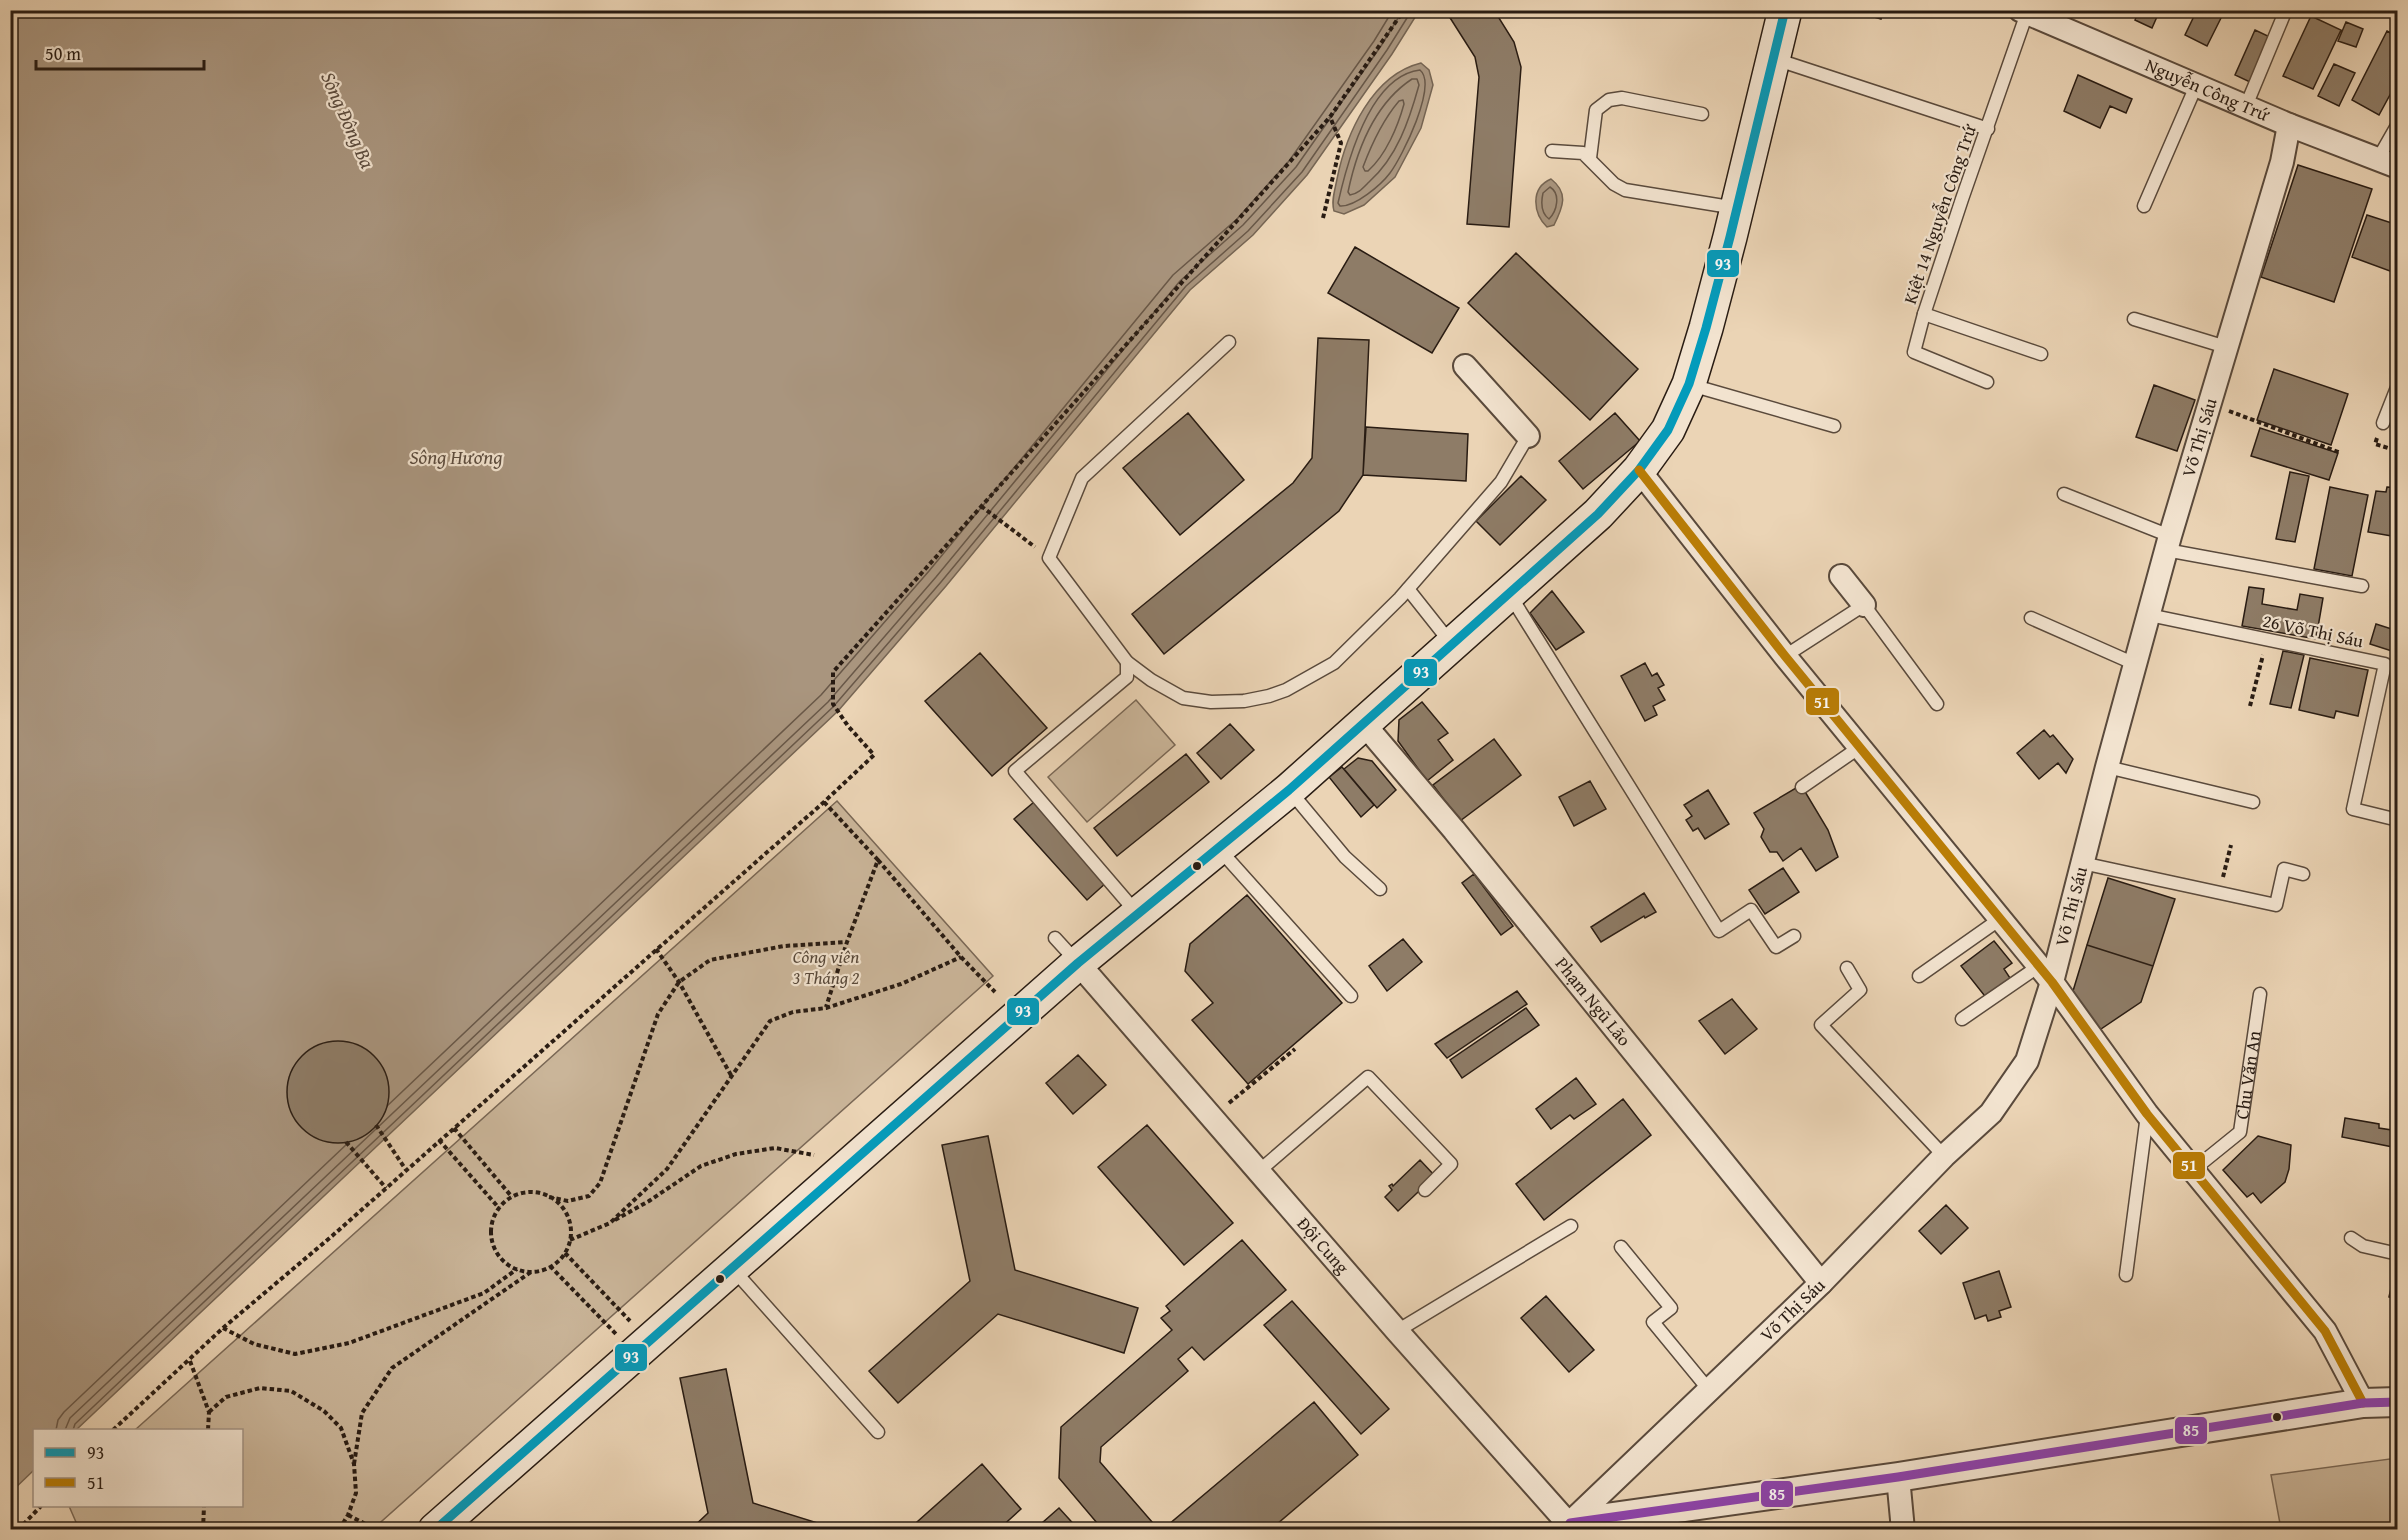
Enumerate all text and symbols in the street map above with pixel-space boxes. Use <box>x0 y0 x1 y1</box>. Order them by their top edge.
scale bar <box>36 33 204 71</box>
text: 50 m <box>45 40 81 67</box>
street label: Nguyễn Công Trứ <box>2141 51 2275 129</box>
water label: Sông Đông Ba <box>314 67 383 174</box>
street label: Kiệt 14 Nguyễn Công Trứ <box>1896 120 1983 307</box>
line badge: 93 <box>1706 249 1740 278</box>
text: 93 <box>1715 252 1731 276</box>
street label: Võ Thị Sáu <box>2174 394 2224 480</box>
water label: Sông Hương <box>410 442 502 471</box>
street label: 26 Võ Thị Sáu <box>2260 607 2366 654</box>
line badge: 93 <box>1403 658 1438 687</box>
text: 93 <box>1413 660 1429 684</box>
line badge: 51 <box>1805 687 1840 716</box>
text: 51 <box>1814 690 1830 714</box>
unlabelled marker <box>1191 860 1203 872</box>
street label: Võ Thị Sáu <box>2048 863 2094 949</box>
park label: Công viên 3 Tháng 2 <box>792 943 860 991</box>
street label: Phạm Ngũ Lão <box>1549 951 1638 1052</box>
line badge: 93 <box>1006 997 1040 1026</box>
text: 93 <box>1015 999 1031 1023</box>
street label: Chu Văn An <box>2228 1029 2268 1121</box>
line badge: 51 <box>2172 1151 2206 1180</box>
text: 51 <box>2181 1153 2197 1177</box>
street label: Đội Cung <box>1291 1211 1356 1280</box>
street label: Võ Thị Sáu <box>1754 1272 1831 1348</box>
unlabelled marker <box>714 1273 726 1285</box>
line badge: 93 <box>614 1343 648 1372</box>
text: 93 <box>623 1345 639 1369</box>
unlabelled marker <box>2271 1411 2283 1423</box>
line badge: 85 <box>2174 1416 2208 1445</box>
text: 85 <box>2183 1418 2199 1442</box>
legend <box>33 1429 243 1507</box>
text: 93 <box>87 1439 104 1466</box>
text: 51 <box>87 1469 104 1496</box>
line badge: 85 <box>1760 1480 1794 1508</box>
text: 85 <box>1769 1482 1785 1506</box>

